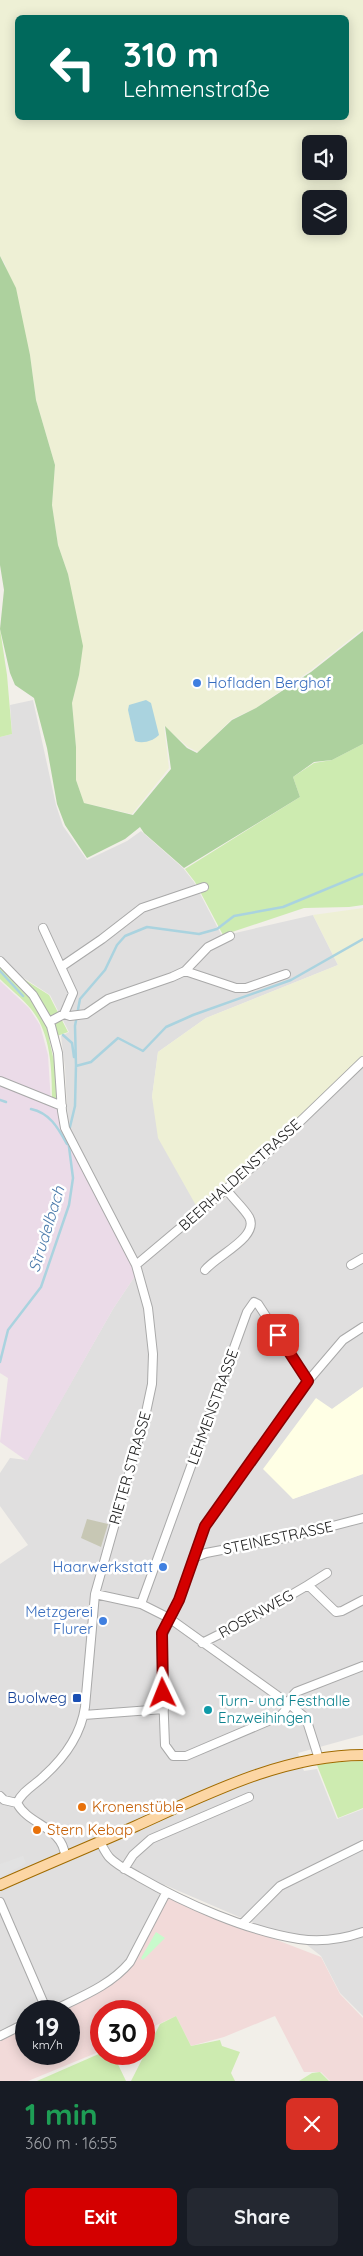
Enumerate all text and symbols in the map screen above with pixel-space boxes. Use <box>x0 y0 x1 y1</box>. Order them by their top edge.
text: 310 m <box>123 32 219 76</box>
icon: left <box>40 35 105 100</box>
text: Lehmenstraße <box>123 75 270 103</box>
map controls <box>302 135 347 235</box>
button: sound <box>302 135 347 180</box>
button: layers <box>302 190 347 235</box>
place label: Hofladen Berghof <box>207 673 332 692</box>
marker: Hofladen Berghof <box>191 677 203 689</box>
street label: BEERHALDENSTRASSE <box>175 1115 305 1235</box>
water label: Strudelbach <box>23 1183 69 1274</box>
pin <box>257 1314 299 1356</box>
icon: arrive <box>264 1321 292 1349</box>
street label: LEHMENSTRASSE <box>183 1346 242 1467</box>
street label: RIETER STRASSE <box>104 1409 155 1527</box>
street label: STEINESTRASSE <box>221 1517 335 1558</box>
place label: Haarwerkstatt <box>52 1557 153 1576</box>
marker: Haarwerkstatt <box>157 1561 169 1573</box>
street label: ROSENWEG <box>215 1585 297 1642</box>
place label: Metzgerei Flurer <box>25 1602 93 1638</box>
marker: Metzgerei Flurer <box>97 1615 109 1627</box>
position arrow <box>136 1666 188 1718</box>
place label: Buolweg <box>7 1688 67 1707</box>
place label: Turn- und Festhalle Enzweihingen <box>218 1691 350 1727</box>
marker: Buolweg <box>71 1692 83 1704</box>
marker: Turn- und Festhalle Enzweihingen <box>202 1704 214 1716</box>
place label: Kronenstüble <box>92 1797 184 1816</box>
marker: Kronenstüble <box>76 1801 88 1813</box>
place label: Stern Kebap <box>47 1820 133 1839</box>
marker: Stern Kebap <box>31 1824 43 1836</box>
speed limit sign: 30 <box>90 2000 155 2065</box>
text: 19 <box>36 2011 59 2042</box>
text: km/h <box>32 2037 63 2052</box>
text: 1 min <box>25 2095 98 2133</box>
button: close <box>286 2098 338 2150</box>
text: 360 m · 16:55 <box>25 2133 117 2153</box>
button: Exit <box>25 2188 177 2246</box>
button: Share <box>187 2188 338 2246</box>

